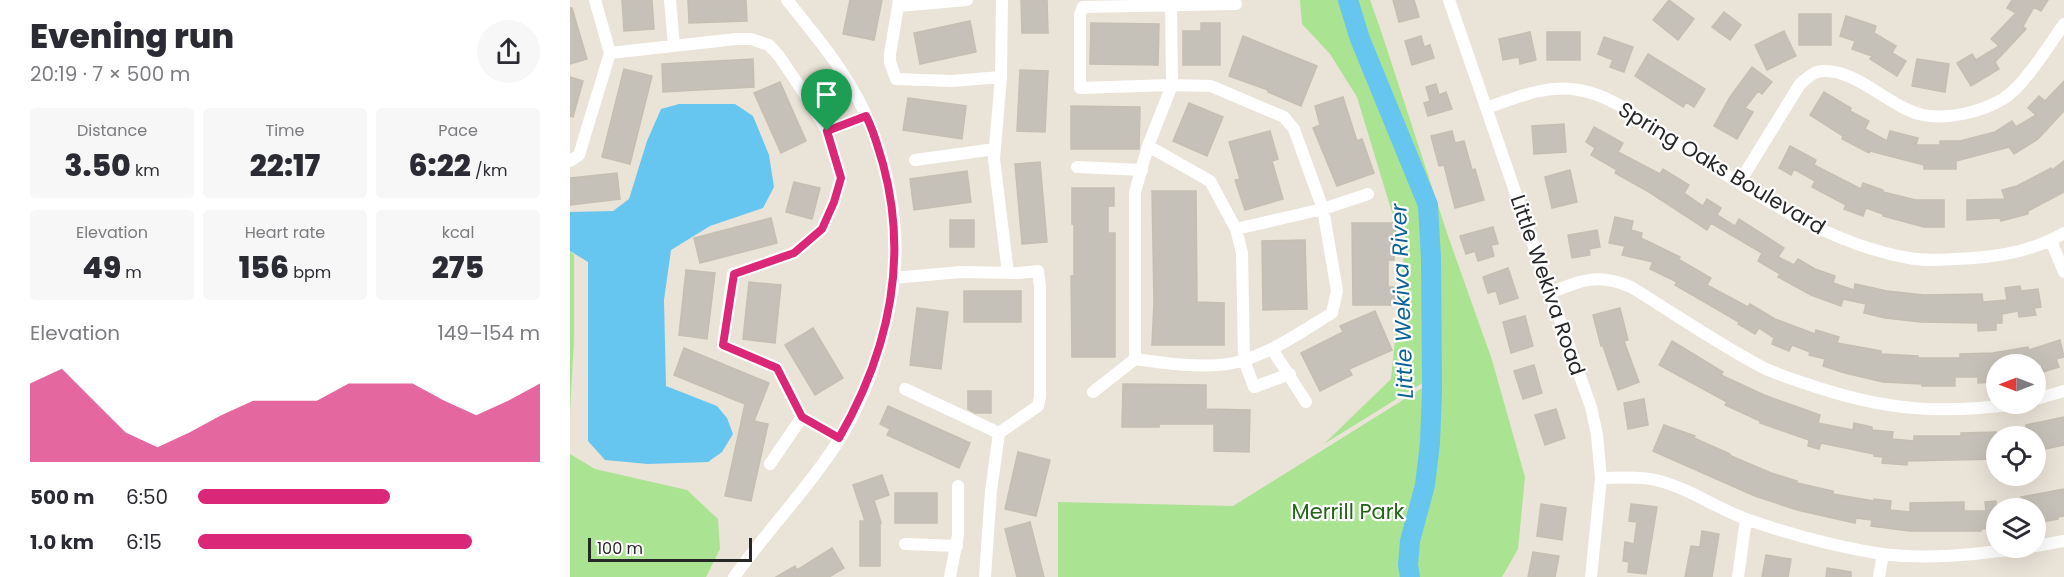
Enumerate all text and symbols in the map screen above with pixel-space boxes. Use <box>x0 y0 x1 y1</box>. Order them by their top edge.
text: Evening run <box>30 13 234 60</box>
button: share <box>477 20 540 83</box>
text: 20:19 · 7 × 500 m <box>30 60 190 88</box>
pin <box>801 69 852 131</box>
icon: arrive <box>810 78 843 111</box>
street label: Spring Oaks Boulevard <box>1613 95 1831 241</box>
text: Distance <box>77 119 147 142</box>
text: Time <box>266 119 305 142</box>
text: Pace <box>438 119 478 142</box>
text: 3.50 <box>64 144 131 187</box>
text: 22:17 <box>250 144 320 187</box>
text: 6:22 <box>409 144 471 187</box>
text: km <box>131 159 160 182</box>
text: /km <box>471 159 507 182</box>
street label: Little Wekiva Road <box>1504 191 1592 379</box>
water label: Little Wekiva River <box>1383 202 1421 399</box>
text: Elevation <box>76 221 148 244</box>
text: Heart rate <box>245 221 325 244</box>
text: kcal <box>442 221 474 244</box>
text: 49 <box>82 246 121 289</box>
text: 156 <box>239 246 289 289</box>
text: 275 <box>432 246 484 289</box>
text: m <box>121 261 142 284</box>
text: bpm <box>289 261 331 284</box>
text: Elevation <box>30 319 120 347</box>
text: 149–154 m <box>437 319 540 347</box>
north arrow <box>1986 354 2046 414</box>
map controls <box>1986 354 2046 558</box>
button: locate <box>1986 426 2046 486</box>
text: 500 m <box>30 483 95 511</box>
text: 6:50 <box>126 483 168 511</box>
park label: Merrill Park <box>1292 497 1405 526</box>
button: layers <box>1986 498 2046 558</box>
text: 1.0 km <box>30 528 94 556</box>
text: 6:15 <box>126 528 162 556</box>
scale bar <box>588 535 752 562</box>
text: 100 m <box>597 537 643 560</box>

